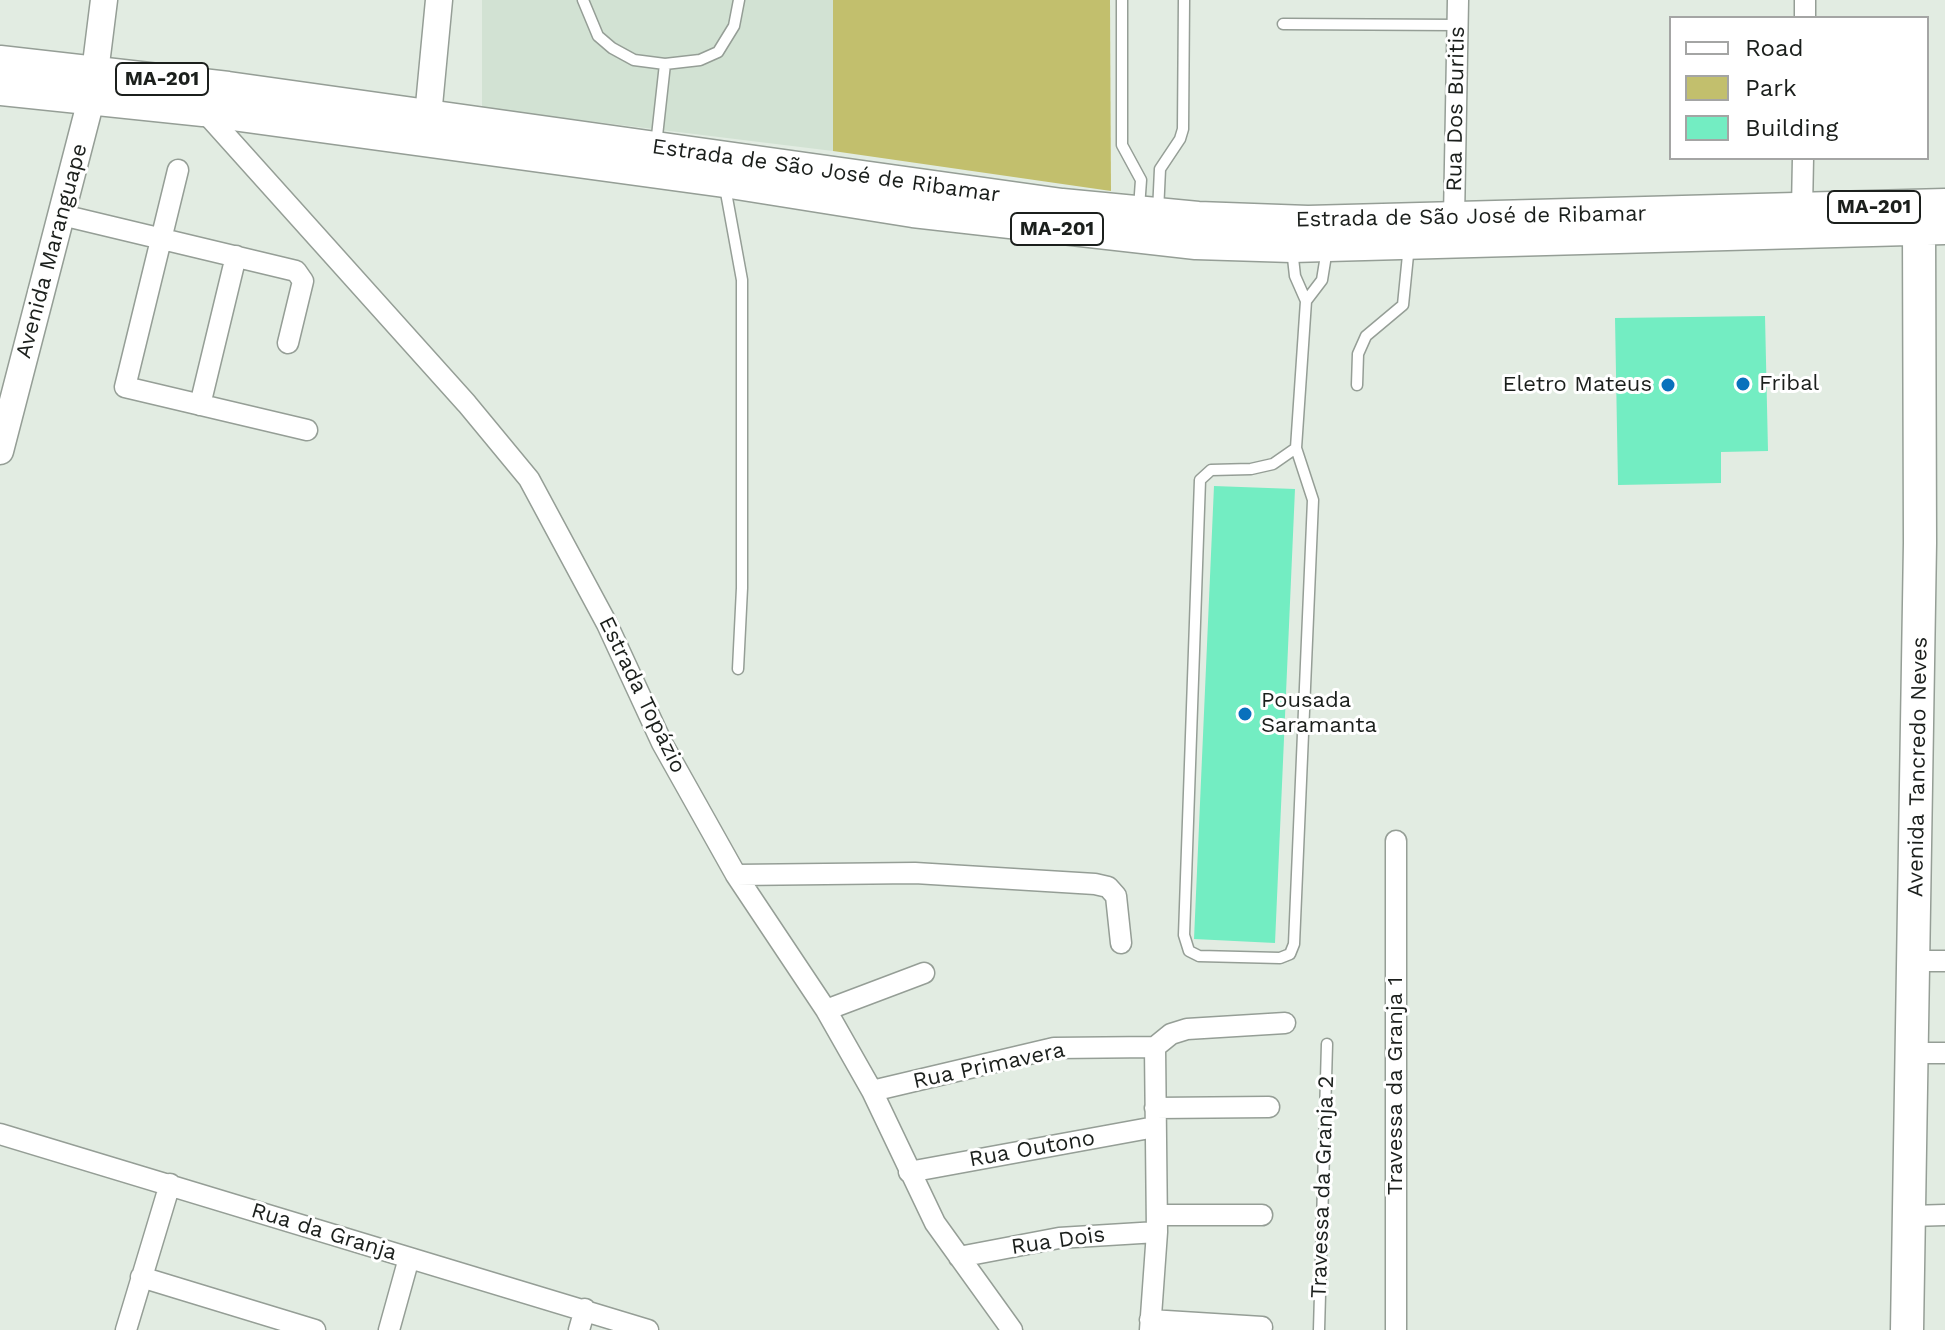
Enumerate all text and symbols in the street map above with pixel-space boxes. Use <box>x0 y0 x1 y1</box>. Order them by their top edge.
legend <box>1669 16 1929 160</box>
street label: Rua Dos Buritis <box>1441 26 1471 192</box>
text: Road <box>1745 34 1804 62</box>
road number: MA-201 <box>116 63 208 95</box>
text: Park <box>1745 74 1797 102</box>
text: Building <box>1745 114 1838 142</box>
street label: Estrada de São José de Ribamar <box>650 134 1002 208</box>
street label: Avenida Maranguape <box>11 141 93 361</box>
road number: MA-201 <box>1828 191 1920 223</box>
street label: Estrada de São José de Ribamar <box>1295 201 1647 233</box>
road number: MA-201 <box>1011 213 1103 245</box>
place label: Fribal <box>1759 371 1819 397</box>
place label: Eletro Mateus <box>1503 372 1652 398</box>
marker: Fribal <box>1734 375 1752 393</box>
marker: Eletro Mateus <box>1659 376 1677 394</box>
street label: Estrada Topázio <box>593 612 691 778</box>
street label: Avenida Tancredo Neves <box>1903 637 1933 897</box>
place label: Pousada Saramanta <box>1261 688 1377 740</box>
marker: Pousada Saramanta <box>1236 705 1254 723</box>
street label: Travessa da Granja 1 <box>1383 977 1409 1195</box>
street label: Rua Primavera <box>911 1037 1067 1095</box>
street label: Travessa da Granja 2 <box>1306 1075 1340 1299</box>
street label: Rua Outono <box>967 1125 1097 1173</box>
street label: Rua da Granja <box>248 1197 400 1267</box>
street label: Rua Dois <box>1009 1221 1107 1261</box>

